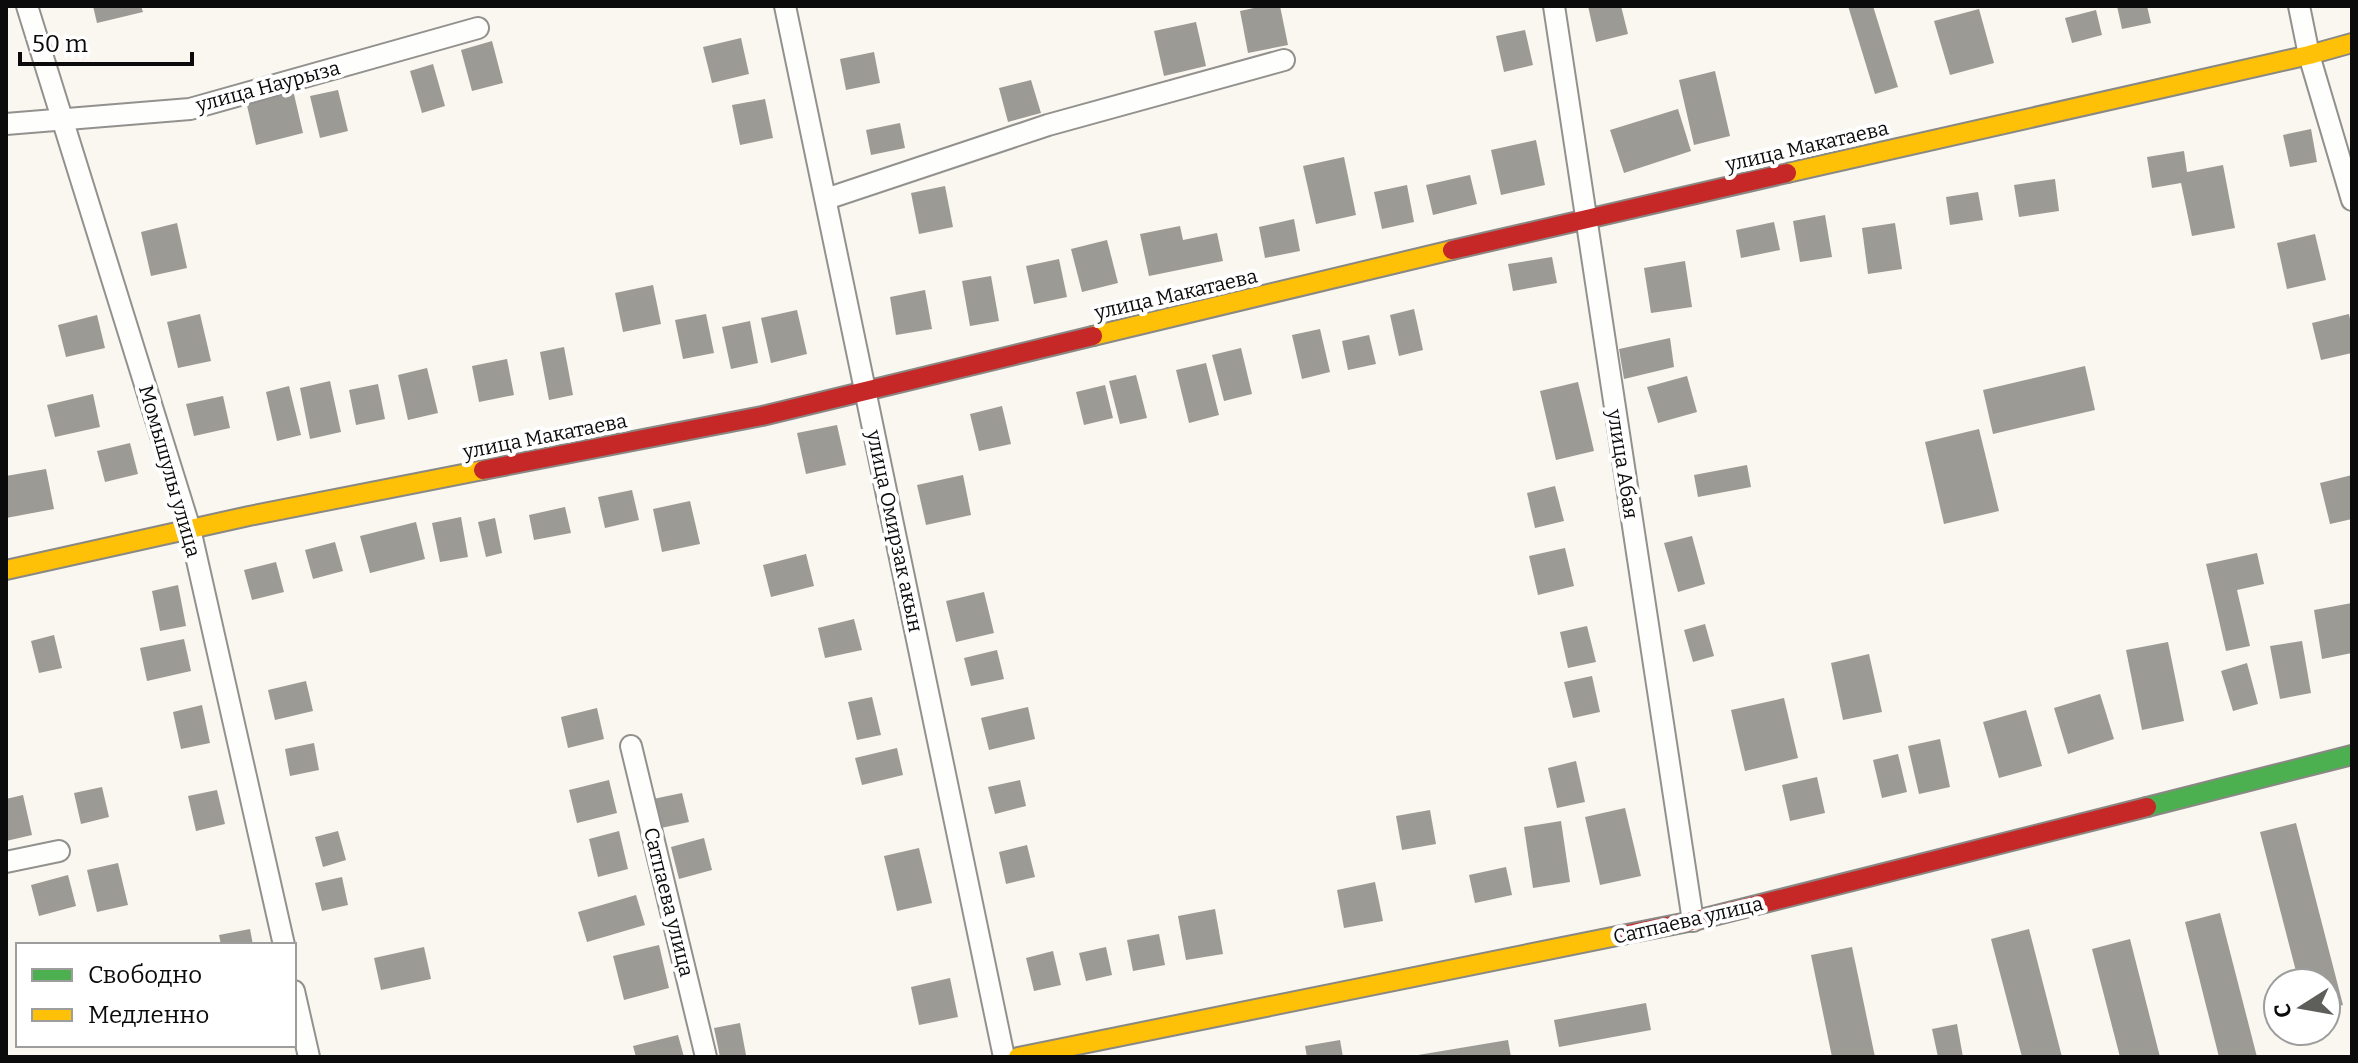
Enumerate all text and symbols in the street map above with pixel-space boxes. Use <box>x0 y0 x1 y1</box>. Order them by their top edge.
scale bar <box>20 16 192 66</box>
text: 50 m <box>32 30 88 58</box>
street label: улица Наурыза <box>192 55 343 117</box>
street label: улица Макатаева <box>1722 116 1891 177</box>
street label: улица Макатаева <box>1091 264 1260 325</box>
street label: Момышулы улица <box>134 382 206 560</box>
street label: улица Абая <box>1602 407 1643 520</box>
street label: улица Макатаева <box>460 408 629 464</box>
street label: улица Омирзак акын <box>862 427 928 634</box>
street label: Сатпаева улица <box>639 825 699 979</box>
street label: Сатпаева улица <box>1611 891 1765 949</box>
legend <box>16 943 296 1047</box>
text: Свободно <box>88 961 202 989</box>
north arrow <box>2262 967 2342 1047</box>
text: Медленно <box>88 1001 209 1029</box>
text: С <box>2268 1001 2297 1020</box>

